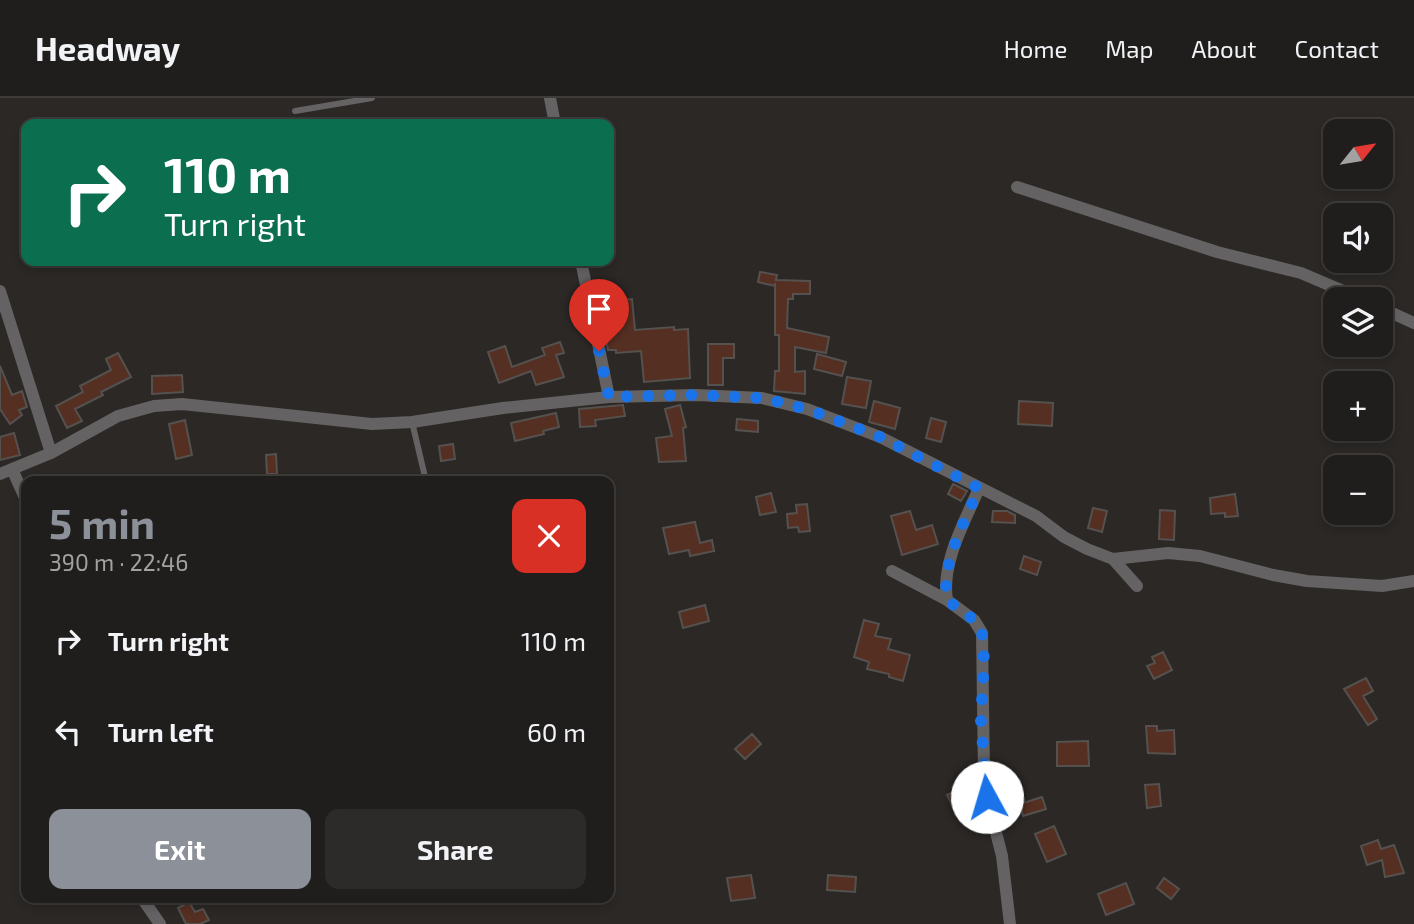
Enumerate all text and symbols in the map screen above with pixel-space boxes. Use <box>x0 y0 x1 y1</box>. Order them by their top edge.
text: Headway <box>35 28 180 68</box>
text: Home <box>1004 34 1067 63</box>
text: Map <box>1105 34 1153 63</box>
text: About <box>1191 34 1257 63</box>
text: Contact <box>1295 34 1379 63</box>
north arrow <box>1323 119 1393 189</box>
map controls <box>1323 119 1393 525</box>
text: 110 m <box>164 144 291 203</box>
icon: right <box>49 147 140 238</box>
button: sound <box>1323 203 1393 273</box>
text: Turn right <box>164 204 306 242</box>
pin <box>569 279 629 351</box>
button: layers <box>1323 287 1393 357</box>
icon: arrive <box>580 290 618 328</box>
button: + <box>1323 371 1393 441</box>
button: − <box>1323 455 1393 525</box>
text: 5 min <box>49 497 155 547</box>
button: close <box>512 499 586 573</box>
text: 390 m · 22:46 <box>49 548 188 576</box>
icon: right <box>49 622 87 660</box>
text: Turn right <box>108 625 229 656</box>
text: 110 m <box>521 625 586 656</box>
icon: left <box>49 713 87 751</box>
text: Turn left <box>108 716 214 747</box>
text: 60 m <box>527 716 586 747</box>
position arrow <box>950 760 1024 834</box>
button: Exit <box>49 809 311 889</box>
button: Share <box>325 809 586 889</box>

